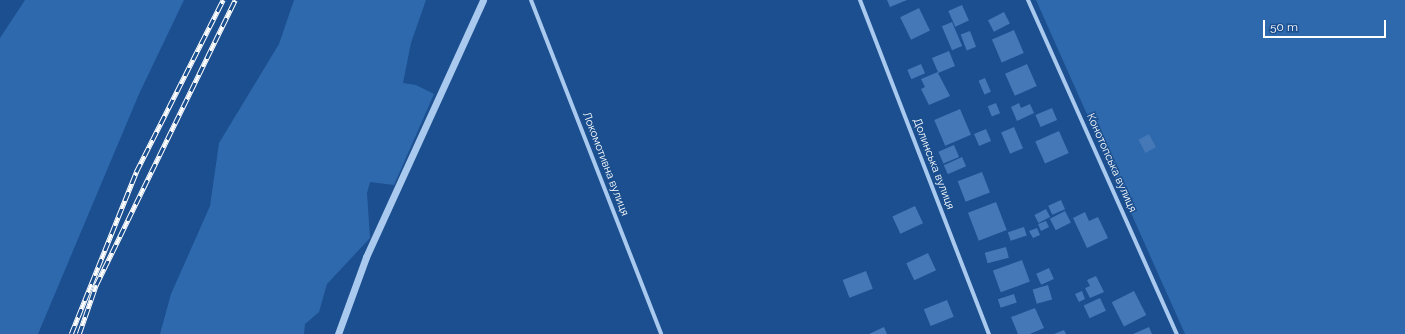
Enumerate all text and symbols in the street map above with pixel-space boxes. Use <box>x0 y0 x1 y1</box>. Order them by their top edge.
scale bar <box>1265 12 1388 38</box>
text: 50 m <box>1270 20 1298 34</box>
street label: Локомотивна вулиця <box>579 110 631 218</box>
street label: Конотопська вулиця <box>1083 112 1139 214</box>
street label: Долинська вулиця <box>910 117 956 211</box>

